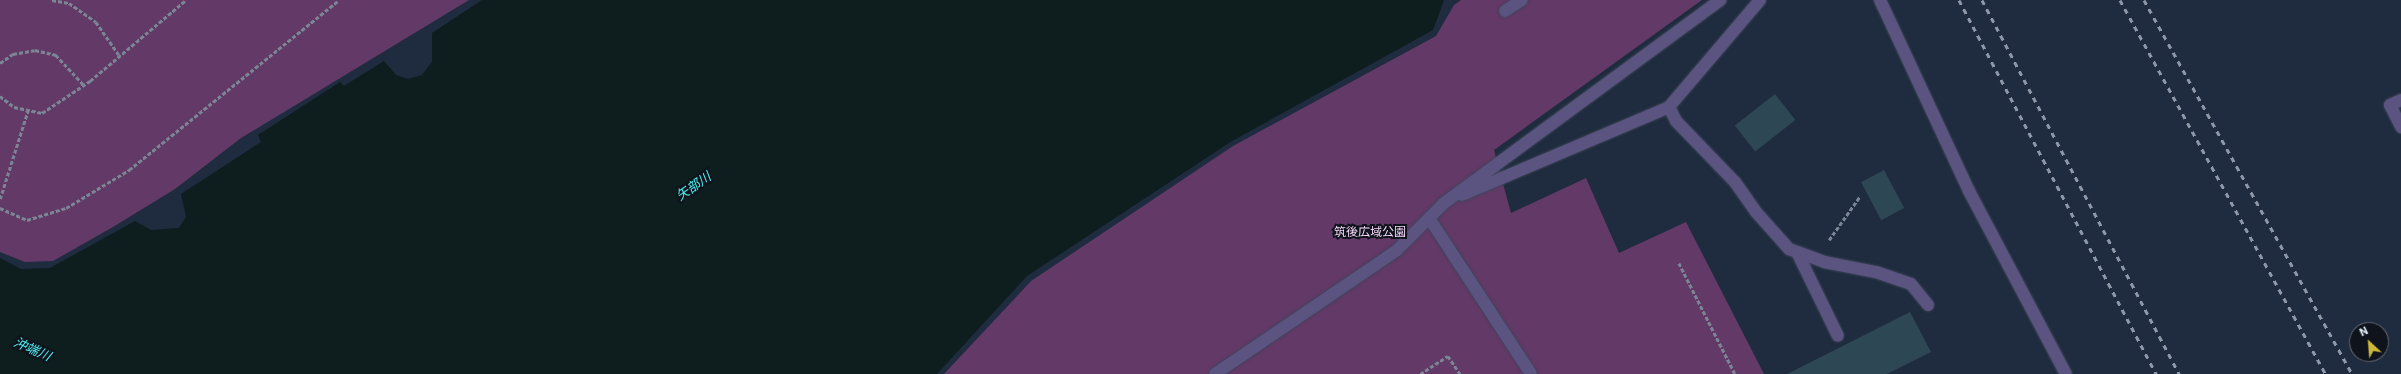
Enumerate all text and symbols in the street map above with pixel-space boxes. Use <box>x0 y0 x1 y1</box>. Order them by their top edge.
water label: 矢部川 <box>674 169 714 205</box>
park label: 筑後広域公園 <box>1334 226 1406 240</box>
north arrow <box>2349 322 2389 362</box>
text: N <box>2358 324 2370 339</box>
water label: 沖端川 <box>11 335 53 365</box>

